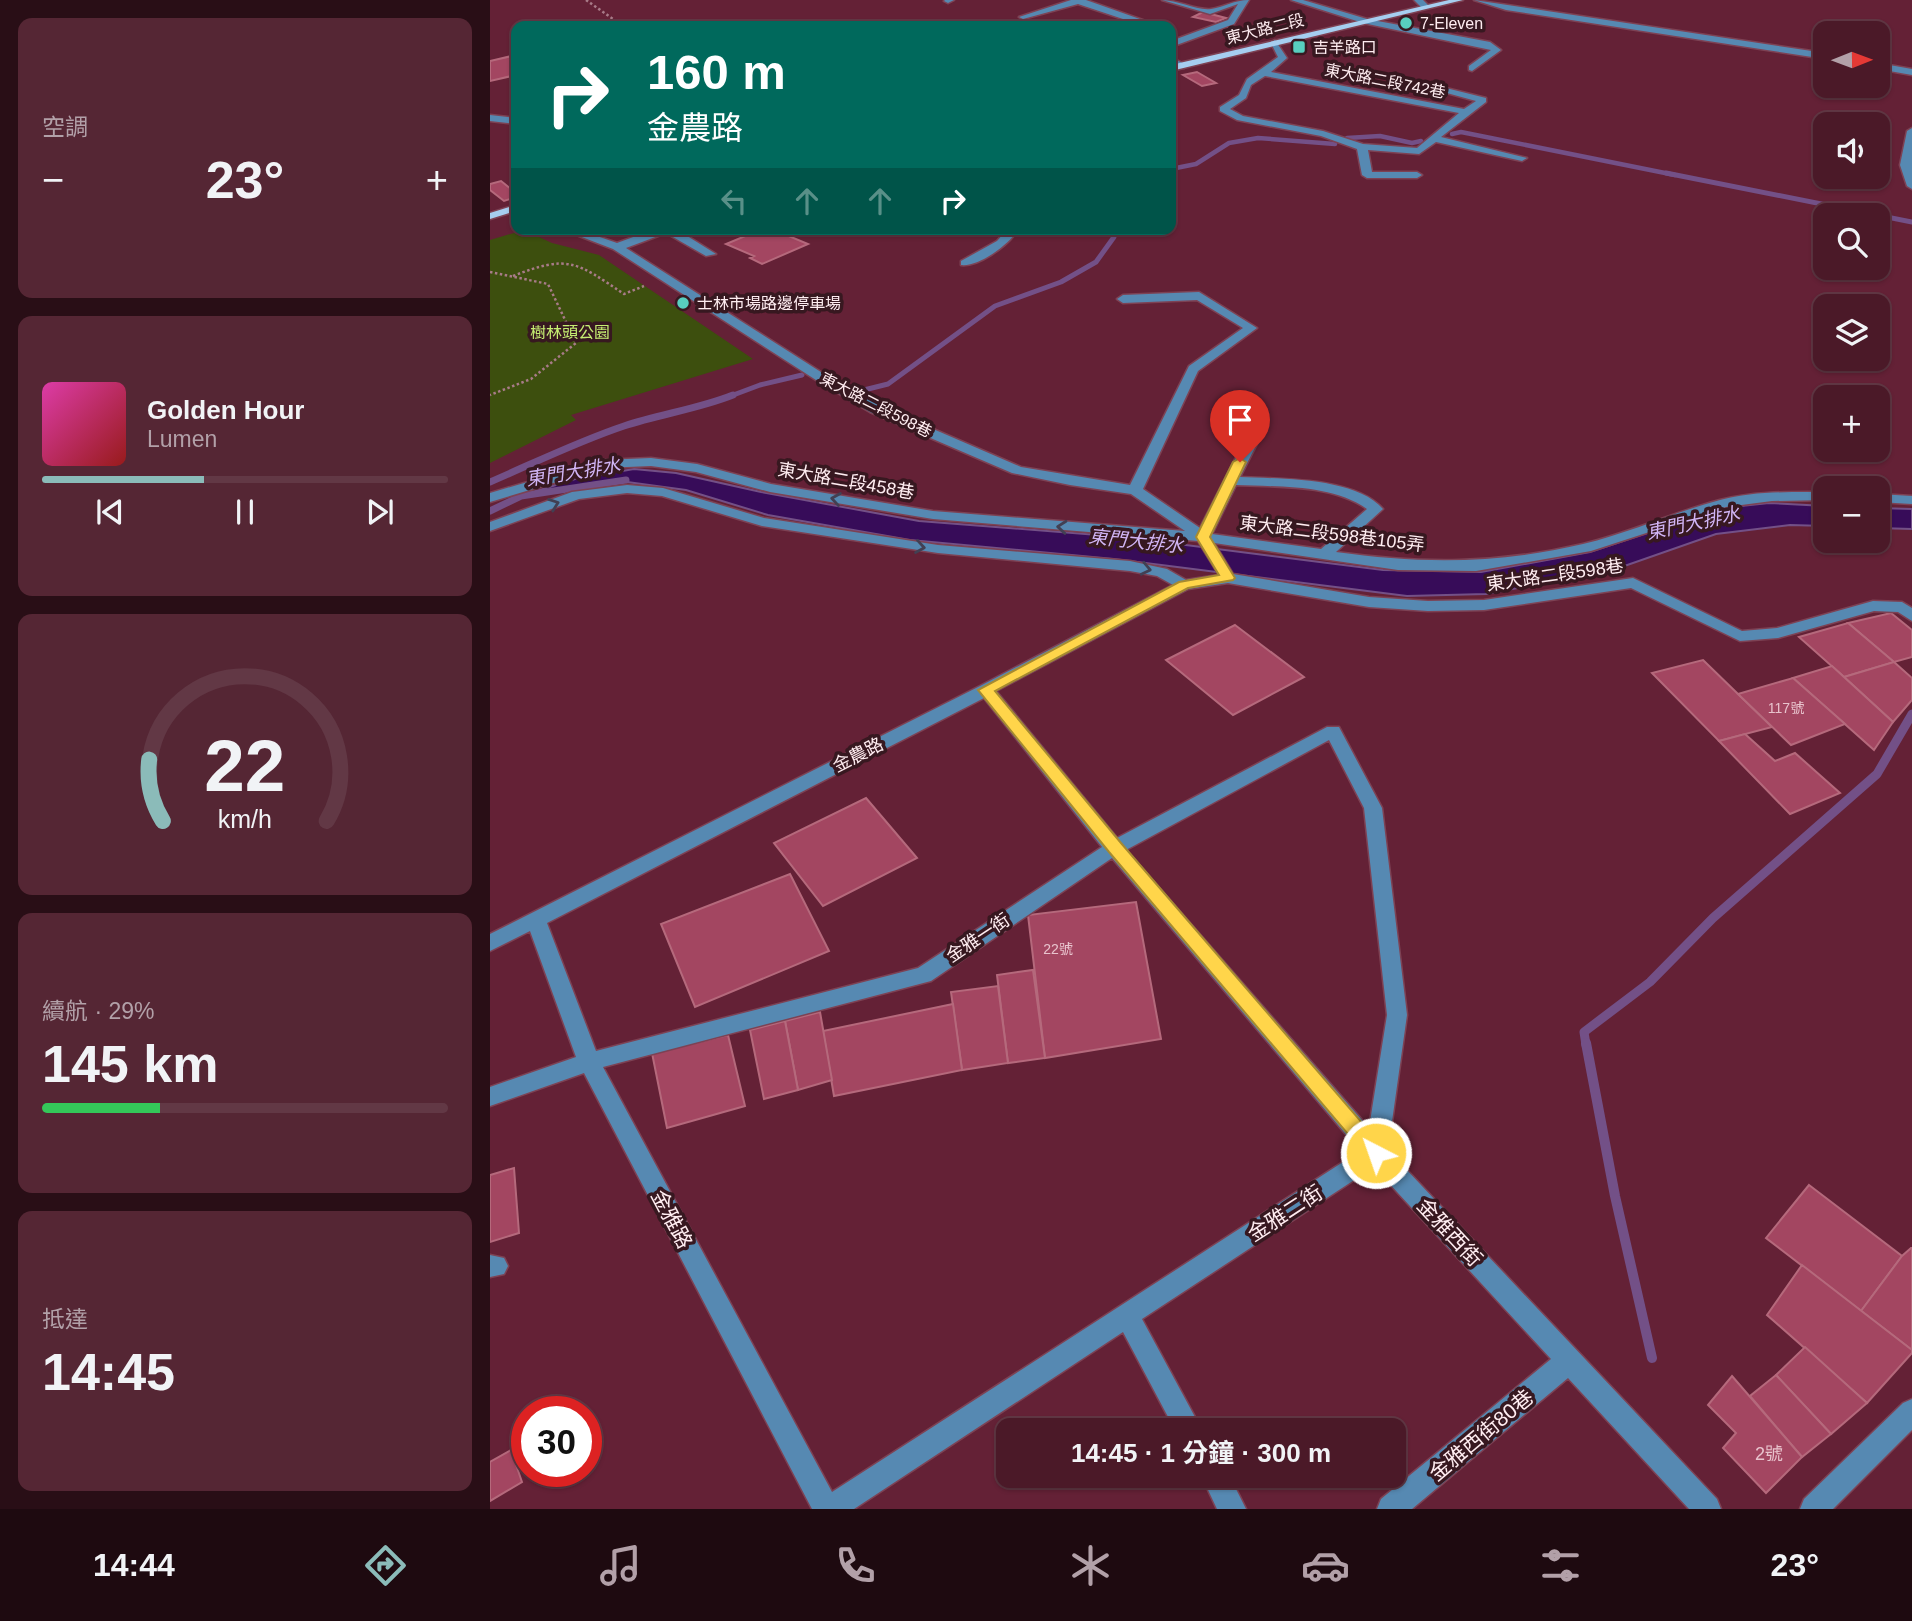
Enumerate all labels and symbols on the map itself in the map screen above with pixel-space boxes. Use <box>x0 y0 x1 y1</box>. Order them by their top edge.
street label: 東大路二段 <box>1224 11 1306 47</box>
marker: 7-Eleven <box>1398 15 1414 31</box>
place label: 7-Eleven <box>1420 15 1483 32</box>
north arrow <box>1813 21 1890 98</box>
marker: 吉羊路口 <box>1291 39 1307 55</box>
place label: 吉羊路口 <box>1313 39 1377 56</box>
street label: 東大路二段742巷 <box>1323 61 1447 101</box>
marker: 士林市場路邊停車場 <box>675 295 691 311</box>
place label: 士林市場路邊停車場 <box>697 295 841 312</box>
park label: 樹林頭公園 <box>530 324 610 341</box>
street label: 東大路二段598巷 <box>817 370 935 440</box>
pin <box>1210 390 1270 462</box>
water label: 東門大排水 <box>524 454 623 490</box>
street label: 東大路二段458巷 <box>776 459 916 503</box>
one-way arrow <box>830 492 842 507</box>
one-way arrow <box>548 498 560 512</box>
water label: 東門大排水 <box>1644 503 1743 543</box>
street label: 東大路二段598巷105弄 <box>1238 513 1426 555</box>
one-way arrow <box>1056 520 1067 535</box>
water label: 東門大排水 <box>1088 526 1185 557</box>
one-way arrow <box>914 539 926 554</box>
street label: 東大路二段598巷 <box>1485 555 1625 595</box>
one-way arrow <box>1140 561 1152 575</box>
house number: 117號 <box>1768 700 1804 716</box>
street label: 金農路 <box>829 734 887 776</box>
street label: 金雅一街 <box>943 910 1013 966</box>
house number: 22號 <box>1043 941 1073 957</box>
position arrow <box>1339 1116 1413 1190</box>
street label: 金雅二街 <box>1244 1180 1326 1246</box>
street label: 金雅路 <box>647 1186 697 1252</box>
street label: 金雅西街 <box>1413 1193 1487 1271</box>
street label: 金雅西街80巷 <box>1424 1385 1538 1485</box>
speed limit sign: 30 <box>511 1396 602 1487</box>
house number: 2號 <box>1755 1444 1783 1464</box>

